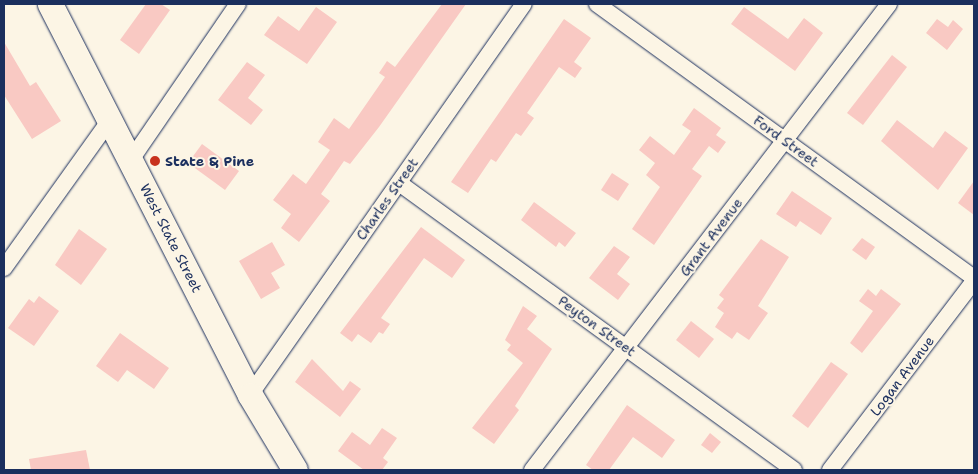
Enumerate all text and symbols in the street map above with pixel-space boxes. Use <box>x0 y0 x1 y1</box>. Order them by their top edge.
street label: Ford Street <box>750 112 822 170</box>
place label: State & Pine <box>165 153 254 169</box>
marker: State & Pine <box>149 155 161 167</box>
street label: Charles Street <box>352 155 422 243</box>
street label: West State Street <box>136 181 206 295</box>
street label: Grant Avenue <box>676 195 746 279</box>
street label: Peyton Street <box>555 292 639 360</box>
street label: Logan Avenue <box>866 333 938 419</box>

